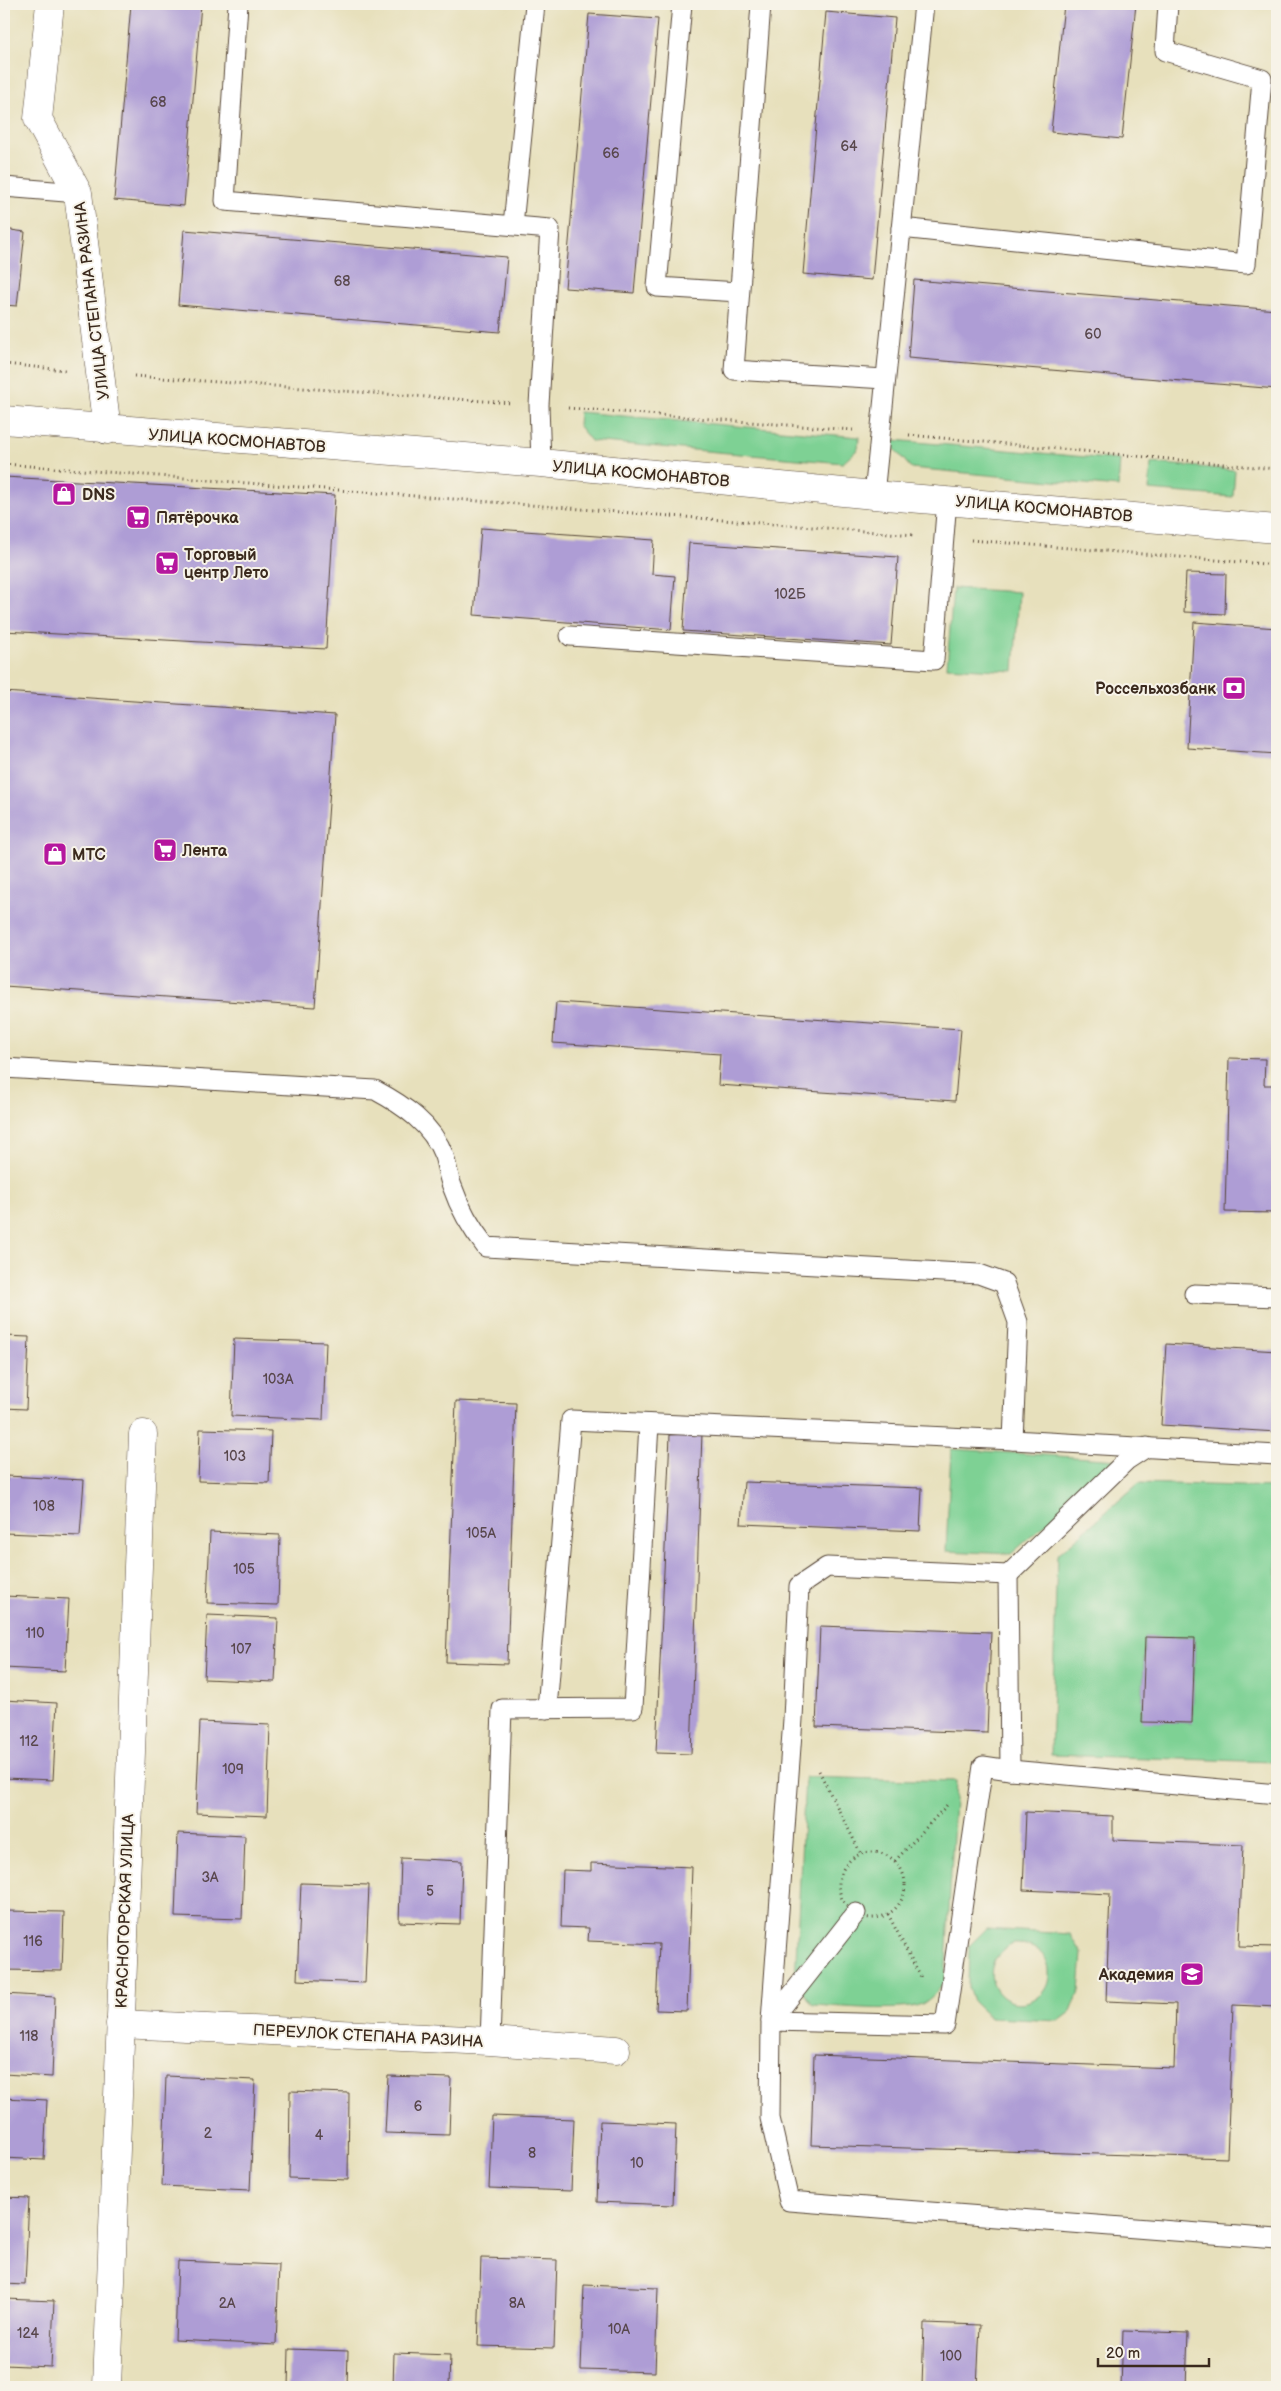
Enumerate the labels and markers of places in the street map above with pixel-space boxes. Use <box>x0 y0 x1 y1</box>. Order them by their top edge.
shop icon: DNS <box>51 481 77 507</box>
place label: DNS <box>82 486 115 505</box>
supermarket icon: Пятёрочка <box>125 504 151 530</box>
place label: Пятёрочка <box>156 509 239 528</box>
place label: Торговый центр Лето <box>184 546 269 583</box>
supermarket icon: Торговый центр Лето <box>154 550 180 576</box>
bank icon: Россельхозбанк <box>1221 675 1247 701</box>
place label: Россельхозбанк <box>1095 680 1216 699</box>
supermarket icon: Лента <box>152 837 178 863</box>
shop icon: МТС <box>42 841 68 867</box>
place label: Лента <box>181 842 228 861</box>
place label: МТС <box>72 846 106 865</box>
school or university icon: Академия <box>1179 1961 1205 1987</box>
place label: Академия <box>1098 1966 1174 1985</box>

